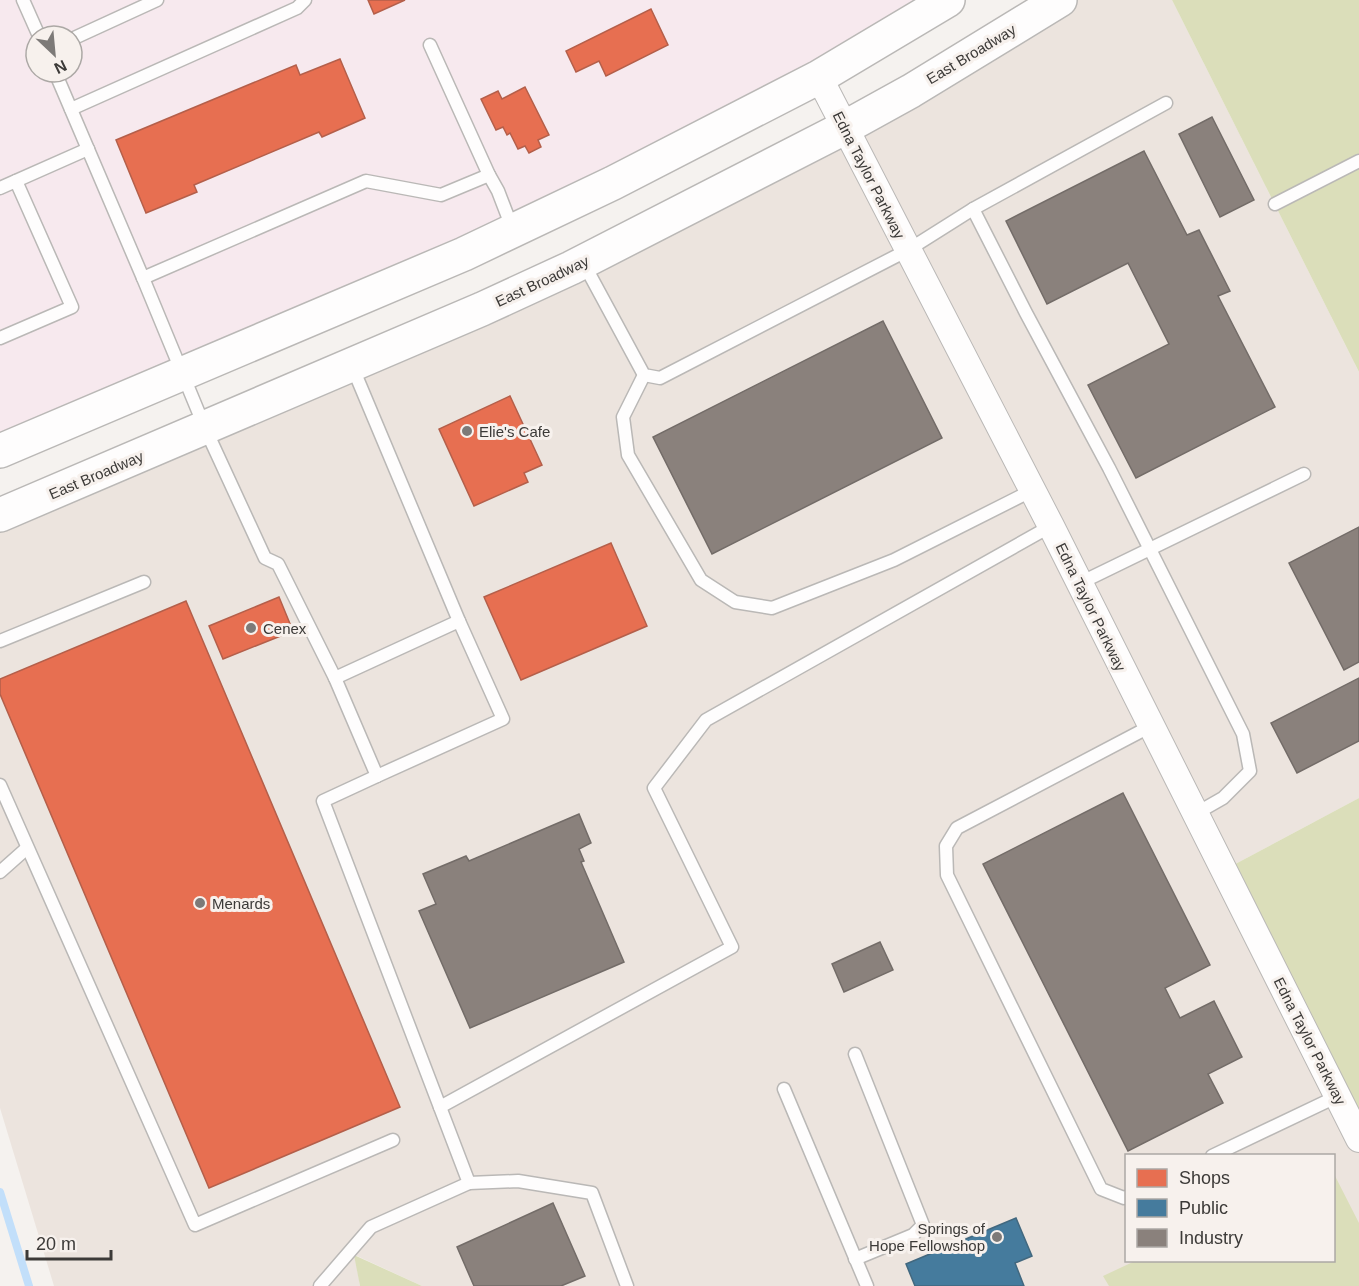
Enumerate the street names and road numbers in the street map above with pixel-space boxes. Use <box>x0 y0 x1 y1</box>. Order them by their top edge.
street label: East Broadway <box>923 20 1019 87</box>
street label: Edna Taylor Parkway <box>830 108 909 242</box>
street label: East Broadway <box>493 252 592 310</box>
street label: East Broadway <box>46 447 146 503</box>
street label: Edna Taylor Parkway <box>1053 540 1130 674</box>
street label: Edna Taylor Parkway <box>1271 974 1350 1108</box>

